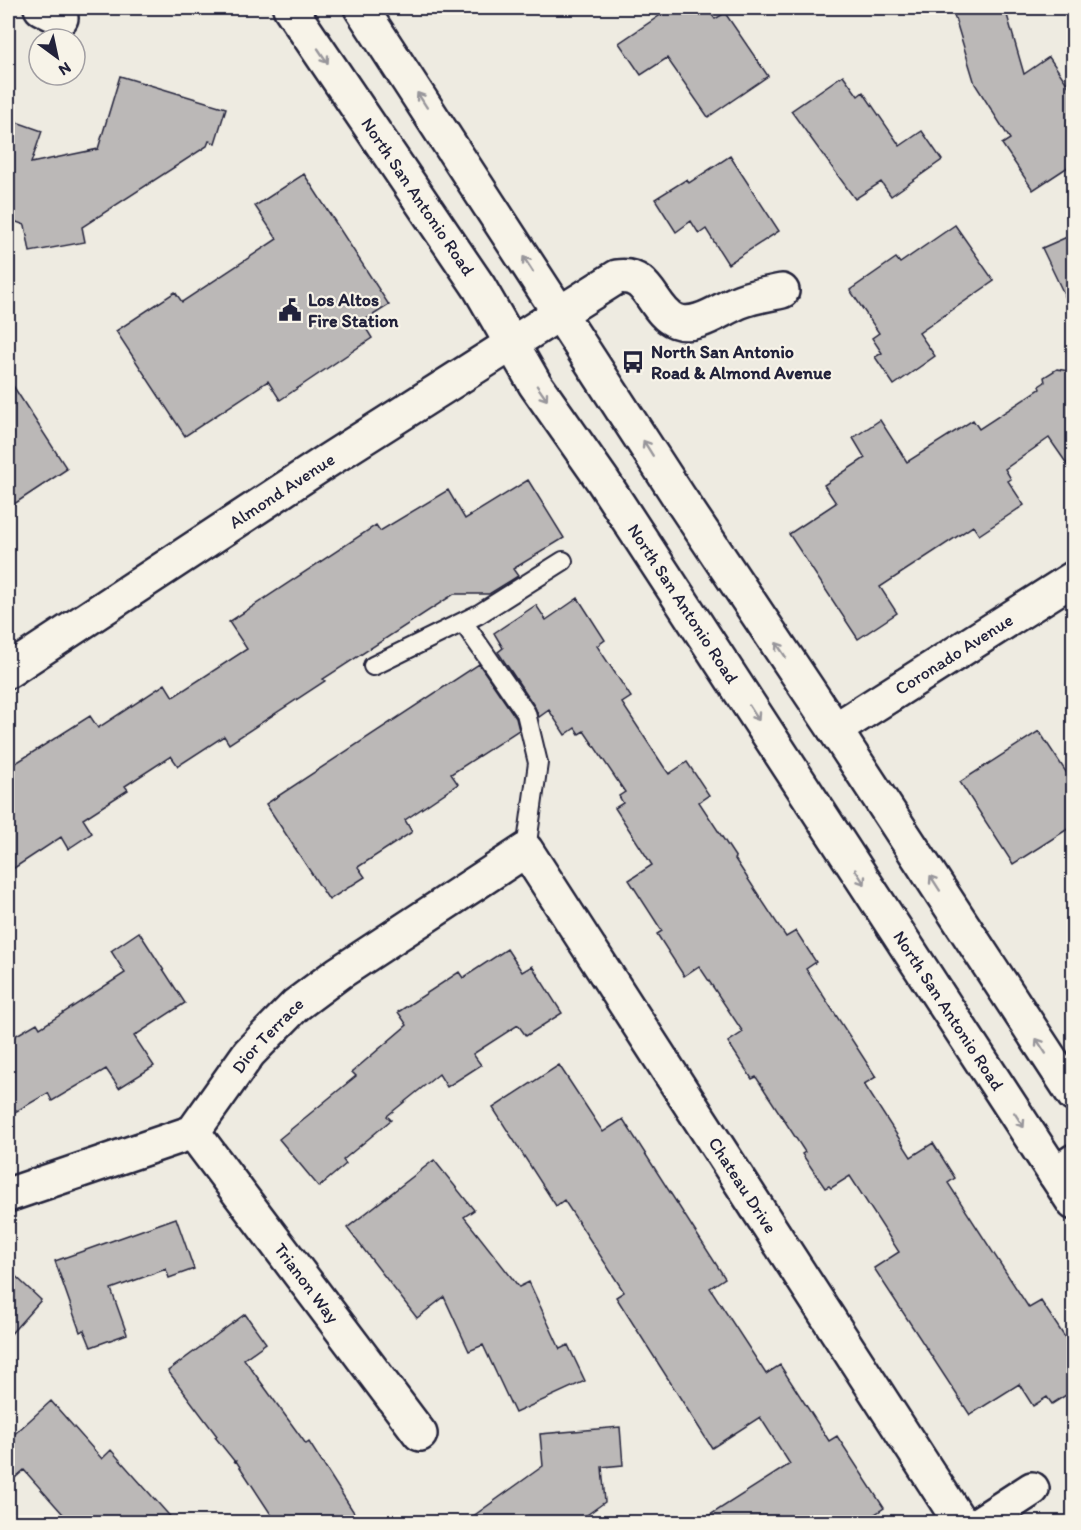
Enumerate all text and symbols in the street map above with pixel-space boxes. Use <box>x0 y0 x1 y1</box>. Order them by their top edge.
north arrow <box>27 27 87 87</box>
one-way arrow <box>317 47 329 64</box>
text: N <box>55 58 75 80</box>
one-way arrow <box>416 92 428 109</box>
street label: North San Antonio Road <box>356 113 479 280</box>
one-way arrow <box>522 255 535 272</box>
place label: Los Altos Fire Station <box>308 289 399 332</box>
public building icon: Los Altos Fire Station <box>277 297 303 323</box>
place label: North San Antonio Road & Almond Avenue <box>651 341 832 384</box>
bus stop icon: North San Antonio Road & Almond Avenue <box>620 349 646 375</box>
one-way arrow <box>536 385 548 401</box>
one-way arrow <box>641 440 653 457</box>
street label: Almond Avenue <box>225 448 339 533</box>
street label: North San Antonio Road <box>623 520 743 688</box>
street label: Coronado Avenue <box>891 609 1017 700</box>
one-way arrow <box>775 642 787 658</box>
one-way arrow <box>748 705 760 721</box>
one-way arrow <box>855 868 867 885</box>
one-way arrow <box>928 874 941 891</box>
street label: North San Antonio Road <box>888 927 1009 1095</box>
street label: Dior Terrace <box>227 992 308 1078</box>
one-way arrow <box>1035 1037 1048 1054</box>
one-way arrow <box>1013 1112 1026 1129</box>
street label: Chateau Drive <box>703 1133 782 1237</box>
street label: Trianon Way <box>269 1239 344 1328</box>

